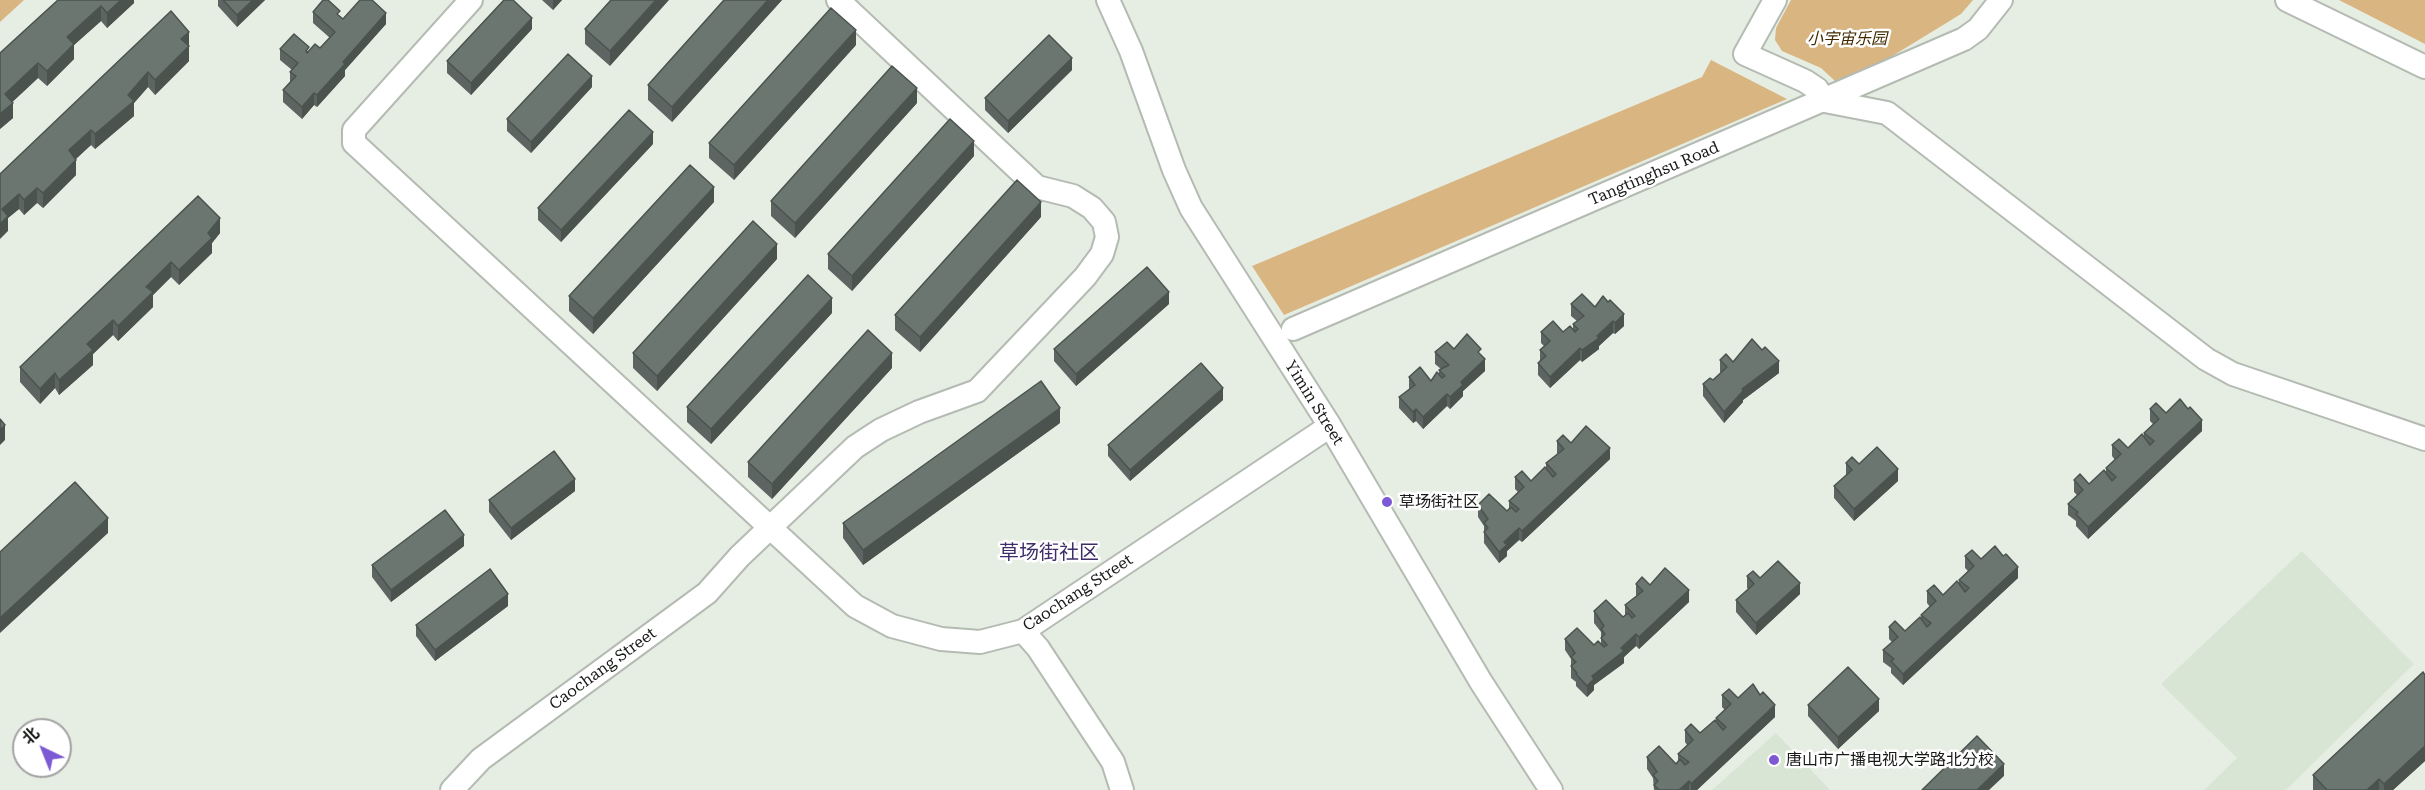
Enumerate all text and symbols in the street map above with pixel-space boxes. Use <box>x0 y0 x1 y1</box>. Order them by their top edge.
park label: 小宇宙乐园 <box>1807 29 1887 49</box>
street label: Tangtinghsu Road <box>1586 138 1722 210</box>
street label: Yimin Street <box>1280 357 1348 449</box>
place label: 草场街社区 <box>1399 492 1479 512</box>
marker: 草场街社区 <box>1380 495 1394 509</box>
district label: 草场街社区 <box>999 541 1099 565</box>
street label: Caochang Street <box>1019 550 1137 636</box>
street label: Caochang Street <box>546 624 660 714</box>
north arrow <box>12 718 72 778</box>
text: 北 <box>18 724 43 748</box>
place label: 唐山市广播电视大学路北分校 <box>1786 750 1994 770</box>
marker: 唐山市广播电视大学路北分校 <box>1767 753 1781 767</box>

